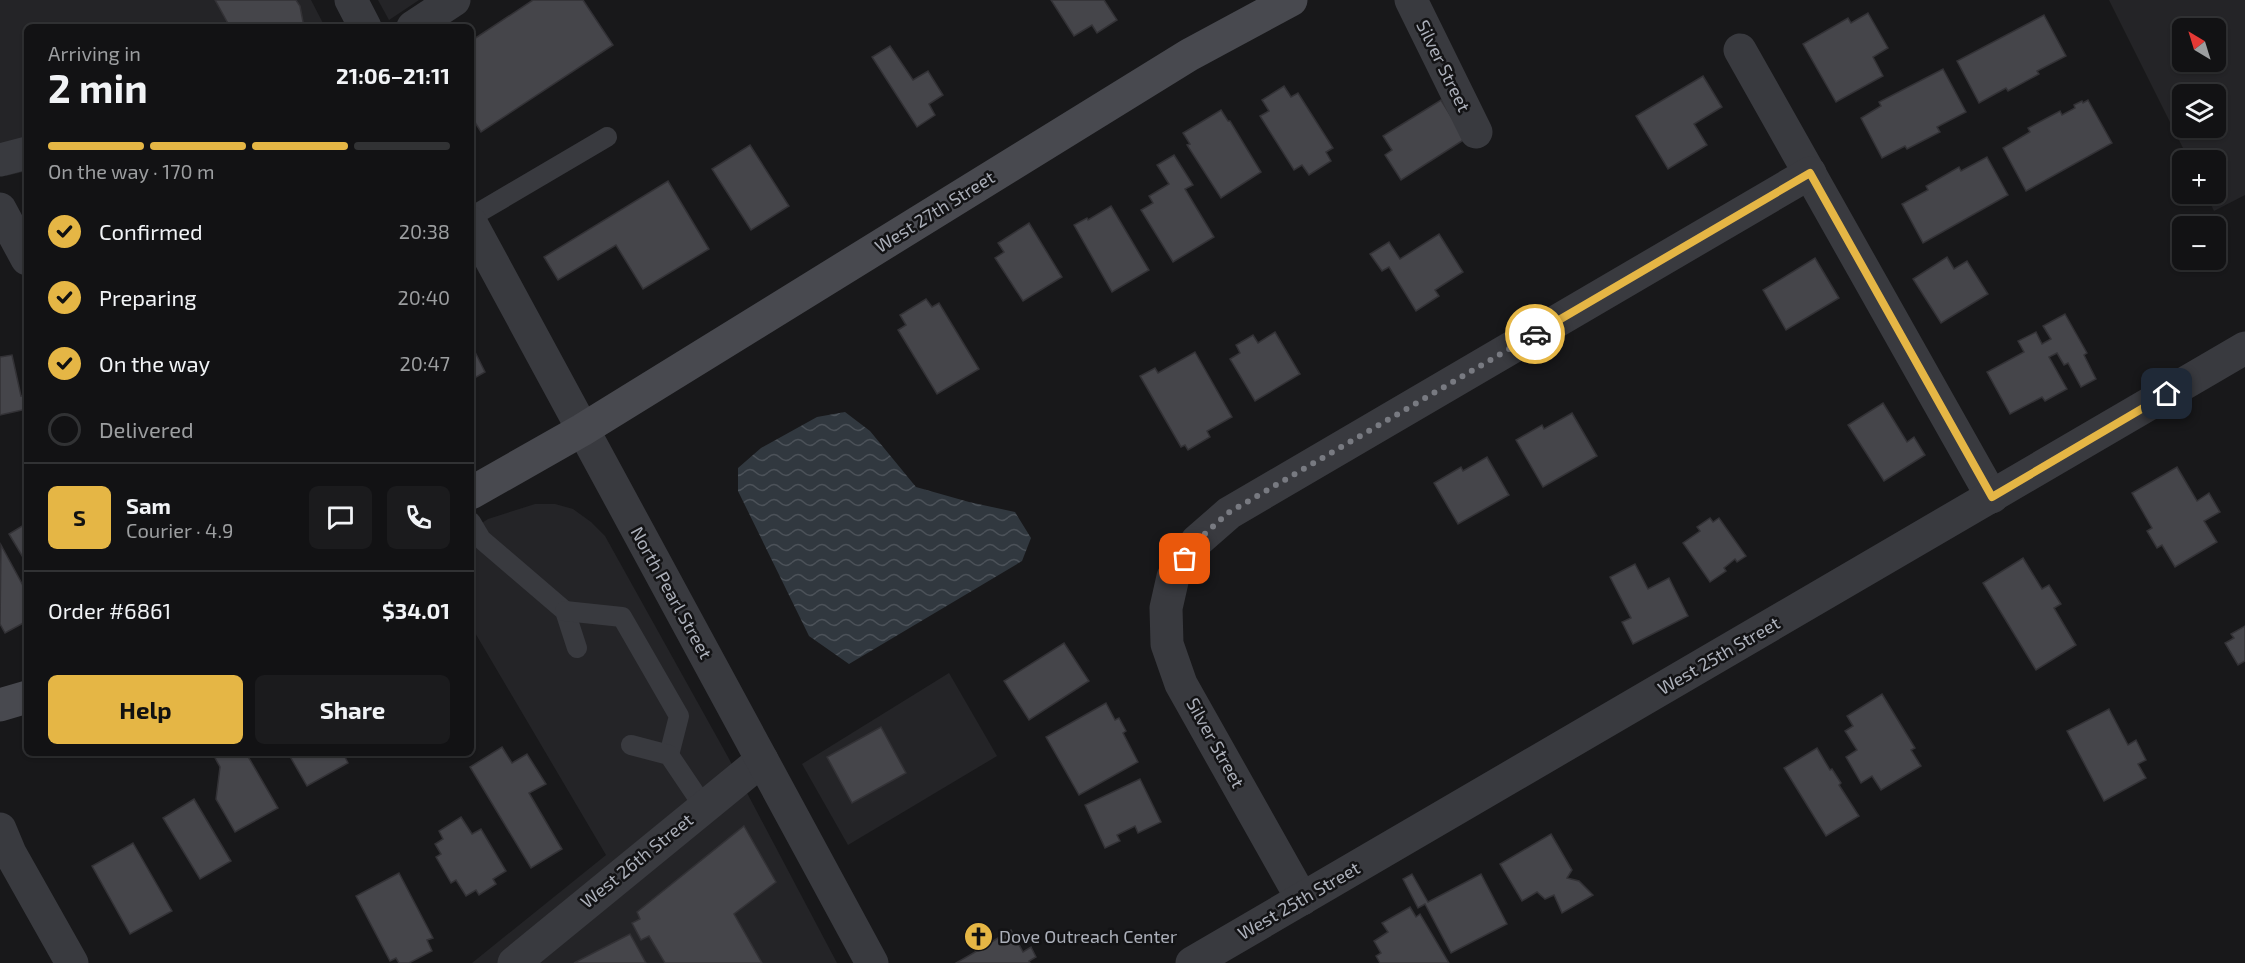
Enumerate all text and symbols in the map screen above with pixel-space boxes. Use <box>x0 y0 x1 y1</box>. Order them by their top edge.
street label: Silver Street <box>1412 16 1476 115</box>
north arrow <box>2172 18 2226 72</box>
map controls <box>2172 18 2226 270</box>
text: Arriving in <box>48 41 141 65</box>
text: 21:06–21:11 <box>336 62 450 88</box>
text: 2 min <box>48 64 148 111</box>
button: layers <box>2172 84 2226 138</box>
button: + <box>2172 150 2226 204</box>
text: On the way · 170 m <box>48 159 215 183</box>
street label: West 27th Street <box>871 165 999 257</box>
icon: check <box>48 215 81 248</box>
button: − <box>2172 216 2226 270</box>
text: Confirmed <box>99 218 203 244</box>
text: 20:38 <box>399 219 450 243</box>
icon: check <box>48 281 81 314</box>
text: Preparing <box>99 284 197 310</box>
text: 20:40 <box>398 285 450 309</box>
courier <box>1505 304 1565 364</box>
icon: car <box>1519 318 1552 351</box>
icon: check <box>48 347 81 380</box>
text: On the way <box>99 350 210 376</box>
text: 20:47 <box>399 351 450 375</box>
pin <box>2141 368 2192 419</box>
icon: home <box>2150 377 2183 410</box>
text: Delivered <box>99 416 194 442</box>
button: chat <box>309 486 372 549</box>
button: phone <box>387 486 450 549</box>
text: Sam <box>126 492 171 518</box>
text: S <box>73 504 86 530</box>
text: Courier · 4.9 <box>126 518 233 542</box>
street label: North Pearl Street <box>626 523 717 663</box>
pin <box>1159 533 1210 584</box>
icon: bag <box>1168 542 1201 575</box>
text: Order #6861 <box>48 597 171 623</box>
text: $34.01 <box>382 597 450 623</box>
street label: West 25th Street <box>1653 611 1784 699</box>
button: Help <box>48 675 243 744</box>
button: Share <box>255 675 450 744</box>
street label: Silver Street <box>1182 694 1250 791</box>
street label: West 26th Street <box>576 808 697 912</box>
street label: West 25th Street <box>1233 856 1364 944</box>
church icon: Dove Outreach Center <box>962 921 994 953</box>
place label: Dove Outreach Center <box>999 925 1177 947</box>

